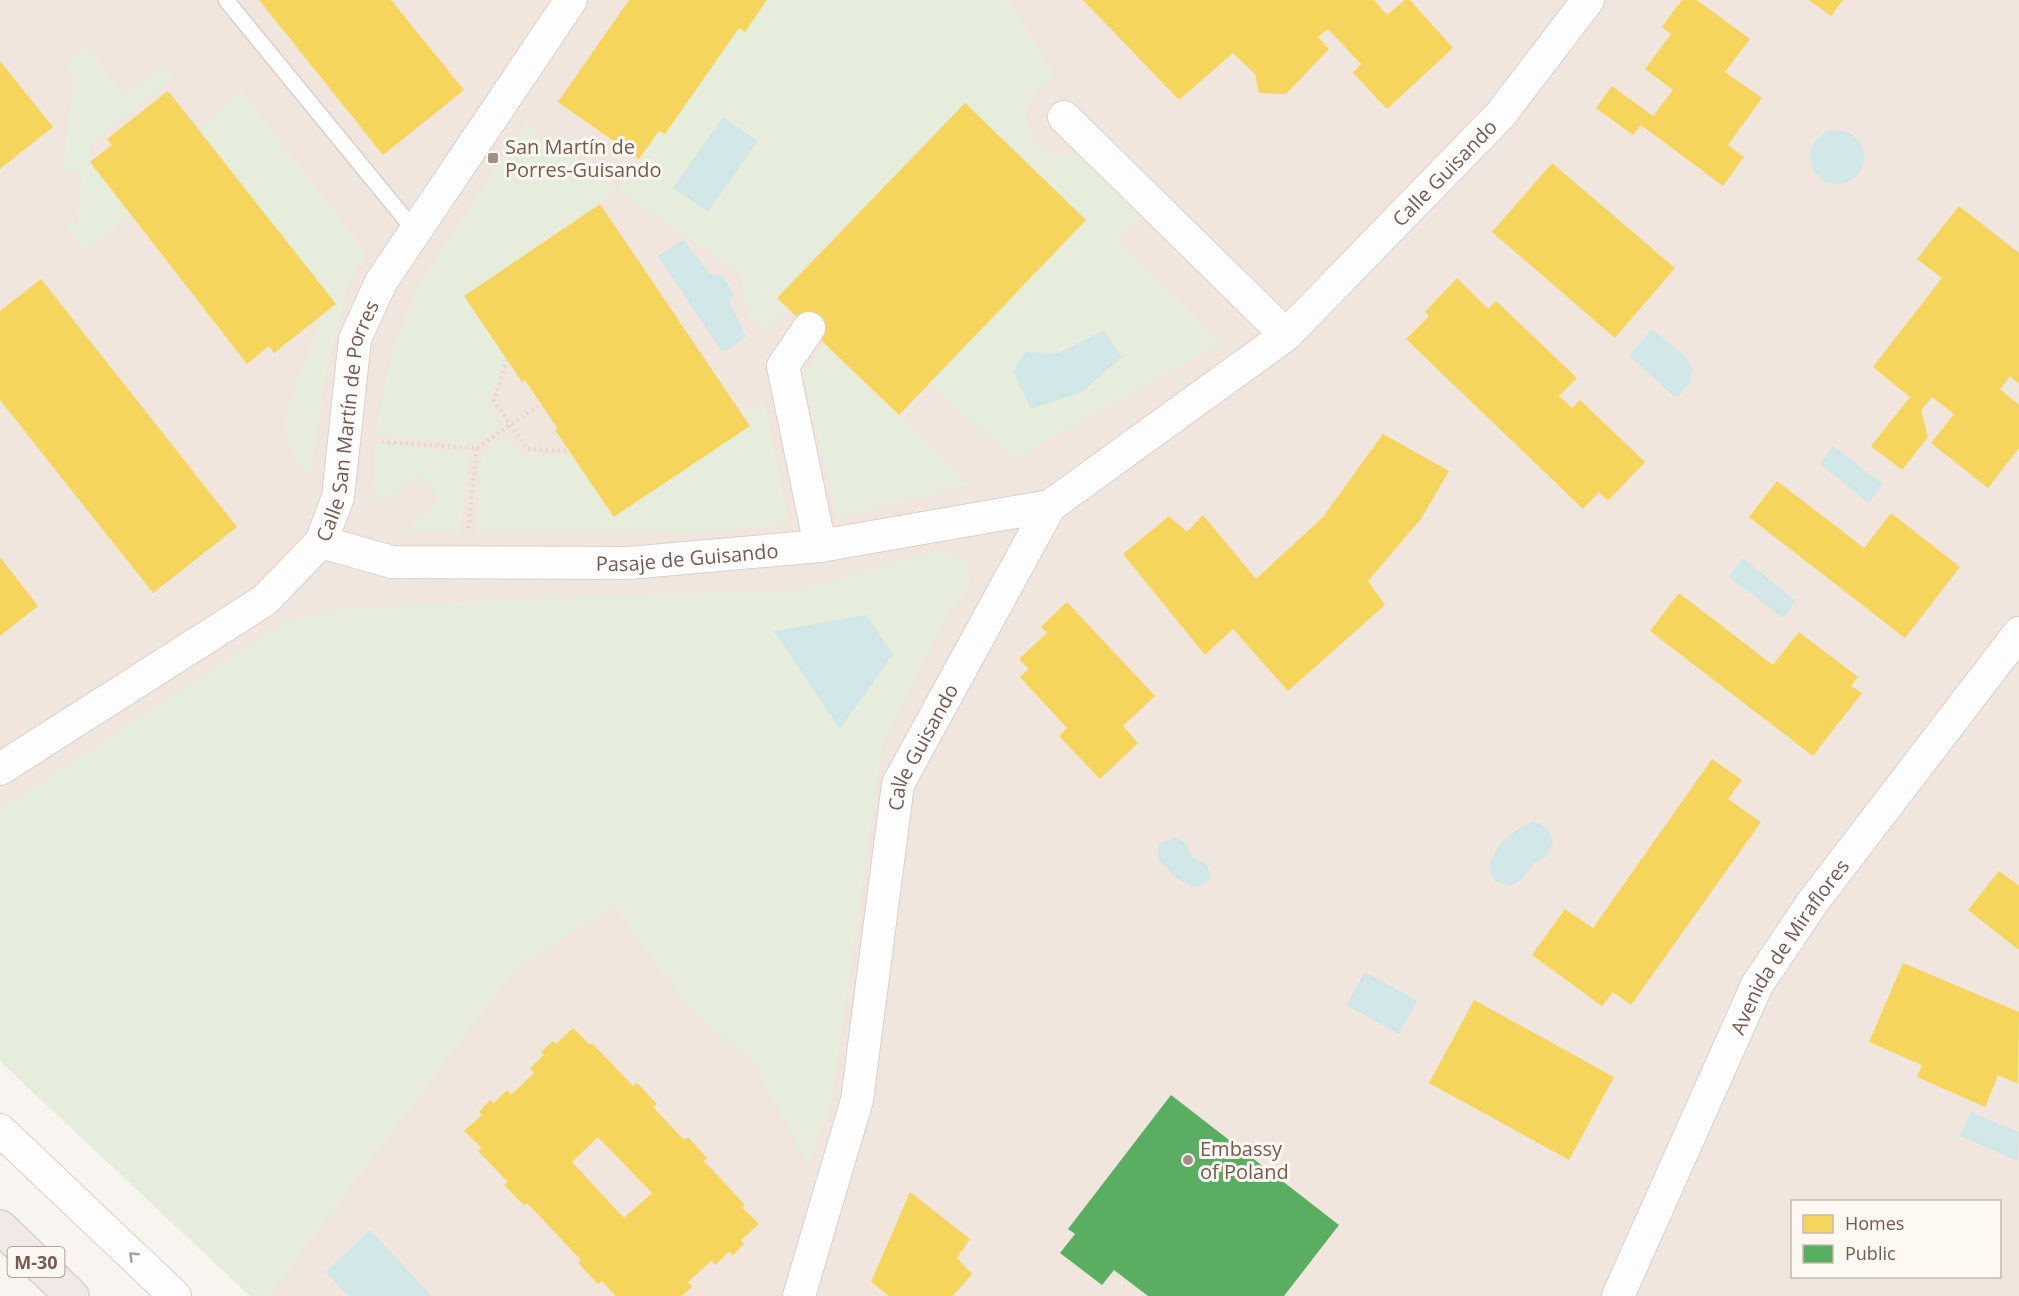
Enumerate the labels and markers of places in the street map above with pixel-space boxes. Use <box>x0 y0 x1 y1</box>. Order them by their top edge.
place label: San Martín de Porres-Guisando <box>505 133 662 183</box>
marker: San Martín de Porres-Guisando <box>486 151 500 165</box>
place label: Embassy of Poland <box>1200 1135 1289 1185</box>
marker: Embassy of Poland <box>1181 1153 1195 1167</box>

